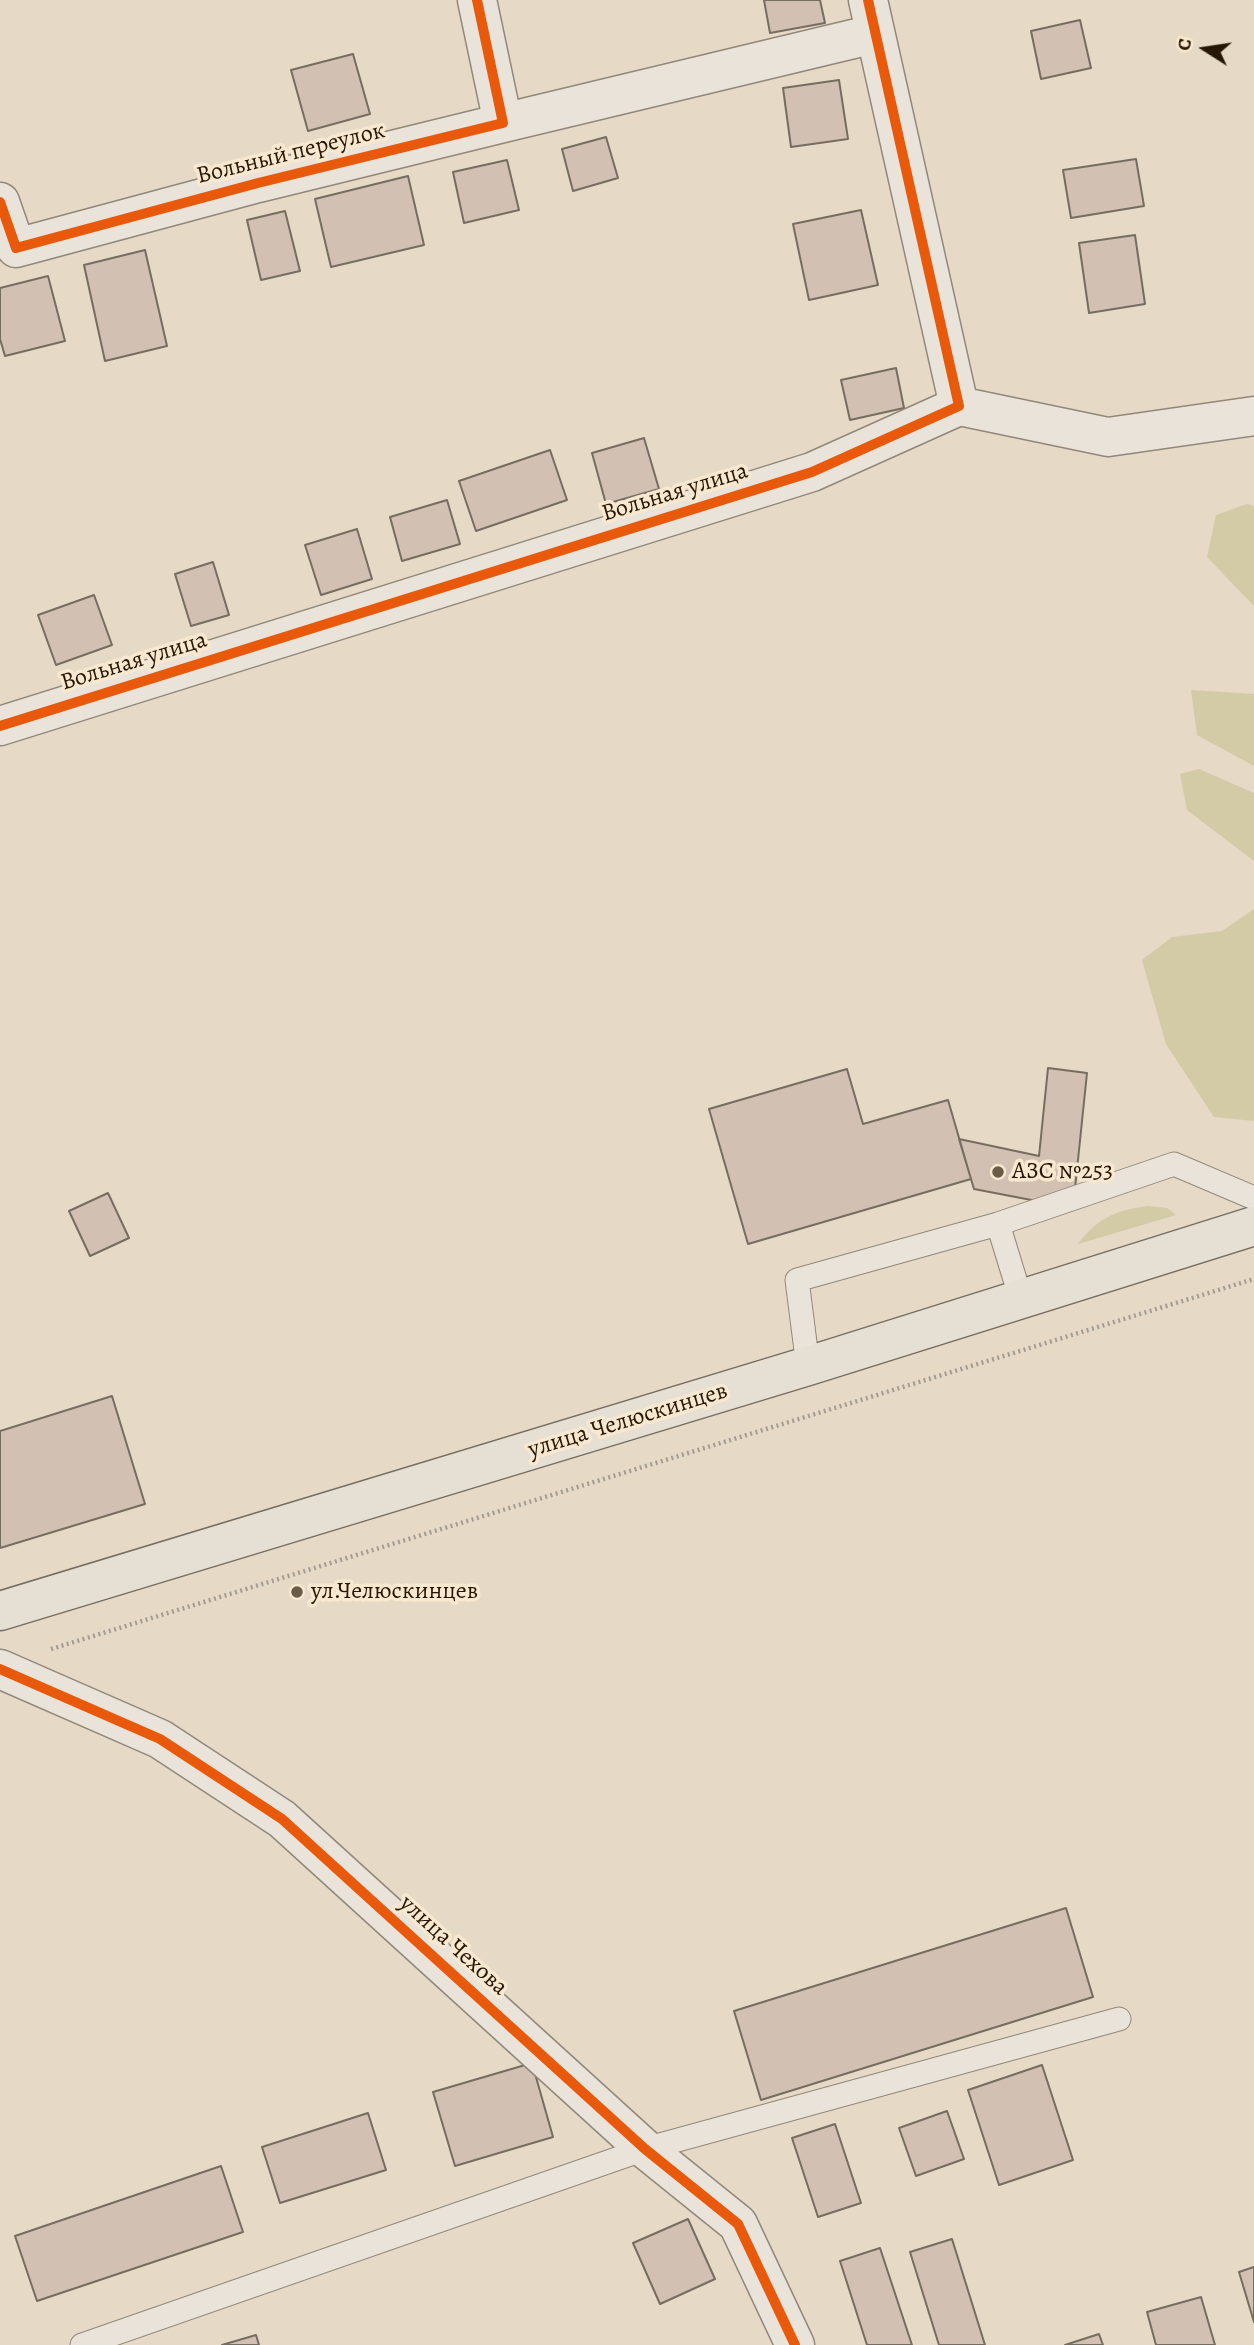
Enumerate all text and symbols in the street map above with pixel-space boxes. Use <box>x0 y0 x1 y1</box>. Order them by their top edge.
north arrow <box>1170 14 1240 84</box>
text: С <box>1171 36 1198 53</box>
street label: Вольный переулок <box>194 117 388 191</box>
street label: Вольная улица <box>598 457 752 529</box>
street label: Вольная улица <box>57 626 211 698</box>
place label: АЗС №253 <box>1012 1158 1113 1186</box>
marker: АЗС №253 <box>990 1164 1006 1180</box>
street label: улица Челюскинцев <box>525 1377 731 1465</box>
place label: ул.Челюскинцев <box>311 1578 478 1606</box>
marker: ул.Челюскинцев <box>289 1584 305 1600</box>
street label: улица Чехова <box>393 1890 513 2002</box>

